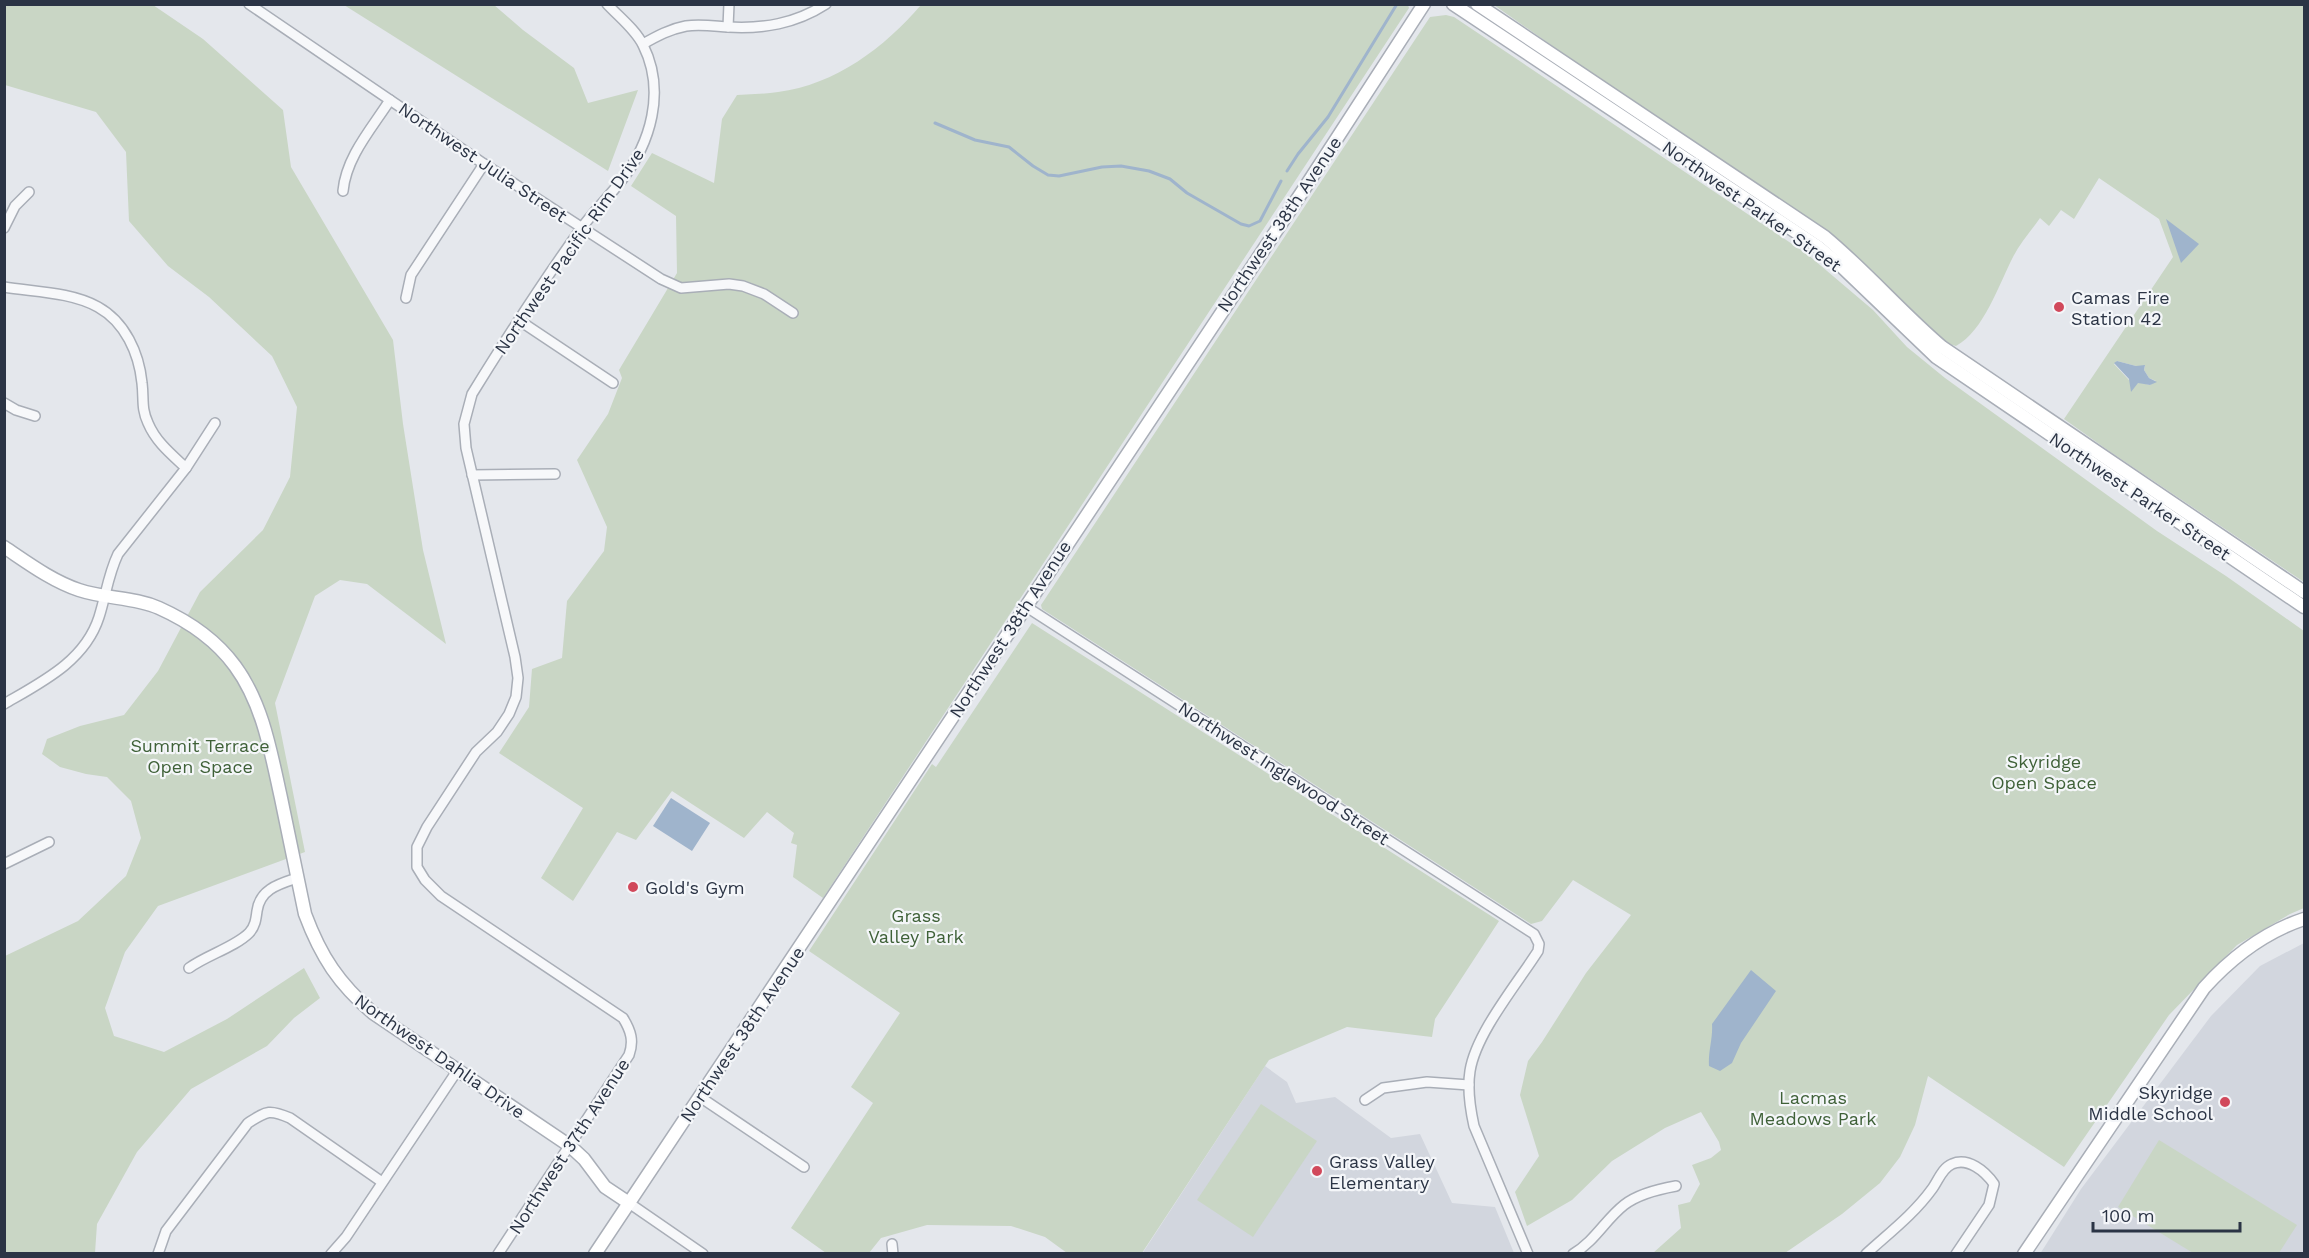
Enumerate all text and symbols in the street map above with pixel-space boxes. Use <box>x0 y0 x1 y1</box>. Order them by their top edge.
street label: Northwest Julia Street <box>395 98 572 226</box>
street label: Northwest 38th Avenue <box>1212 132 1346 316</box>
street label: Northwest Parker Street <box>1659 136 1846 276</box>
street label: Northwest Pacific Rim Drive <box>490 144 648 358</box>
place label: Camas Fire Station 42 <box>2071 287 2170 329</box>
marker: Camas Fire Station 42 <box>2052 300 2066 314</box>
street label: Northwest Parker Street <box>2046 428 2235 565</box>
street label: Northwest 38th Avenue <box>945 537 1075 721</box>
street label: Northwest Inglewood Street <box>1175 697 1394 849</box>
park label: Summit Terrace Open Space <box>130 735 270 777</box>
park label: Skyridge Open Space <box>1991 751 2097 793</box>
place label: Gold's Gym <box>645 877 745 898</box>
marker: Gold's Gym <box>626 880 640 894</box>
park label: Grass Valley Park <box>868 905 964 947</box>
street label: Northwest 38th Avenue <box>675 942 809 1126</box>
street label: Northwest Dahlia Drive <box>351 989 529 1123</box>
street label: Northwest 37th Avenue <box>504 1054 634 1238</box>
place label: Skyridge Middle School <box>2088 1082 2213 1124</box>
park label: Lacmas Meadows Park <box>1750 1087 1876 1129</box>
marker: Skyridge Middle School <box>2218 1095 2232 1109</box>
place label: Grass Valley Elementary <box>1329 1151 1436 1193</box>
marker: Grass Valley Elementary <box>1310 1164 1324 1178</box>
scale bar <box>2093 1195 2240 1233</box>
text: 100 m <box>2102 1205 2155 1226</box>

